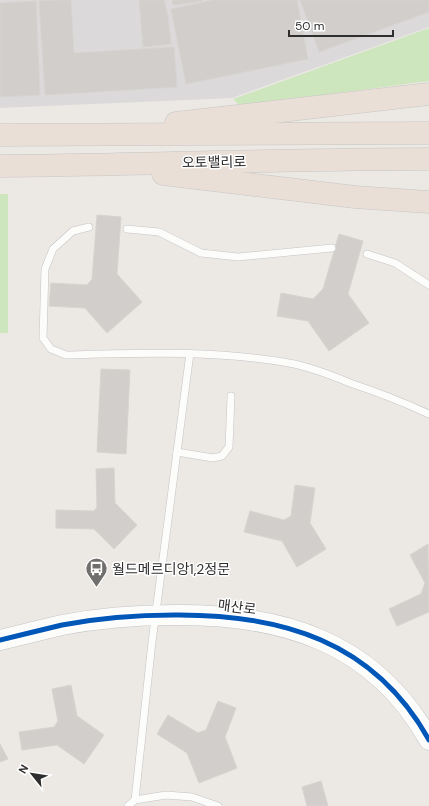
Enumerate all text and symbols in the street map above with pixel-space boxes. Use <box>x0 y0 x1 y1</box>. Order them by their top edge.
scale bar <box>289 12 393 38</box>
text: 50 m <box>295 18 324 34</box>
street label: 오토밸리로 <box>182 152 246 172</box>
bus stop icon: 월드메르디앙1,2정문 <box>84 556 110 589</box>
place label: 월드메르디앙1,2정문 <box>112 560 230 578</box>
street label: 매산로 <box>217 596 257 618</box>
north arrow <box>12 754 52 794</box>
text: N <box>15 762 31 776</box>

